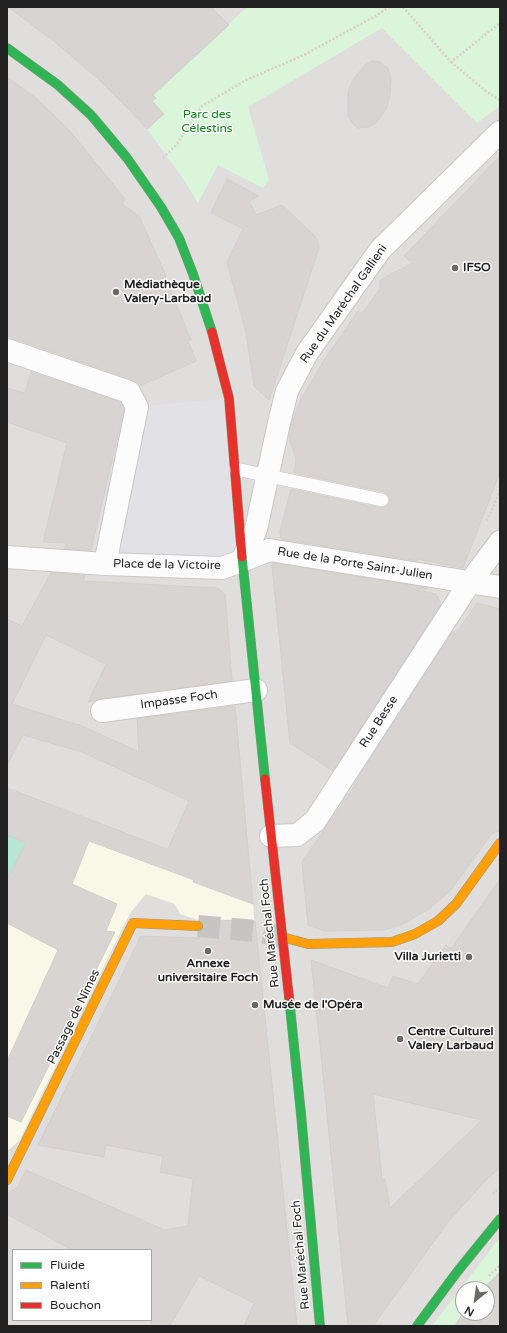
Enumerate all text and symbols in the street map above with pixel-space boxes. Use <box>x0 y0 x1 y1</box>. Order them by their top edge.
park label: Parc des Célestins <box>181 108 233 136</box>
street label: Rue du Maréchal Gallieni <box>297 242 391 366</box>
place label: IFSO <box>463 261 491 275</box>
marker: IFSO <box>450 263 460 273</box>
place label: Médiathèque Valery-Larbaud <box>124 278 211 306</box>
marker: Médiathèque Valery-Larbaud <box>111 287 121 297</box>
street label: Rue de la Porte Saint-Julien <box>276 545 434 583</box>
street label: Place de la Victoire <box>113 557 221 573</box>
street label: Impasse Foch <box>139 687 219 713</box>
street label: Rue Besse <box>357 693 401 751</box>
street label: Rue Maréchal Foch <box>257 878 283 988</box>
marker: Annexe universitaire Foch <box>203 946 213 956</box>
place label: Villa Jurietti <box>395 950 461 964</box>
marker: Villa Jurietti <box>464 952 474 962</box>
place label: Annexe universitaire Foch <box>158 957 258 985</box>
street label: Passage de Nîmes <box>45 967 103 1067</box>
place label: Musée de l'Opéra <box>263 998 363 1012</box>
marker: Musée de l'Opéra <box>250 1000 260 1010</box>
place label: Centre Culturel Valery Larbaud <box>408 1025 494 1053</box>
marker: Centre Culturel Valery Larbaud <box>395 1034 405 1044</box>
street label: Rue Maréchal Foch <box>289 1200 313 1310</box>
legend <box>12 1249 152 1321</box>
text: Fluide <box>50 1258 85 1272</box>
text: Ralenti <box>50 1278 90 1292</box>
north arrow <box>455 1281 495 1321</box>
text: Bouchon <box>50 1298 101 1312</box>
text: N <box>462 1303 476 1319</box>

